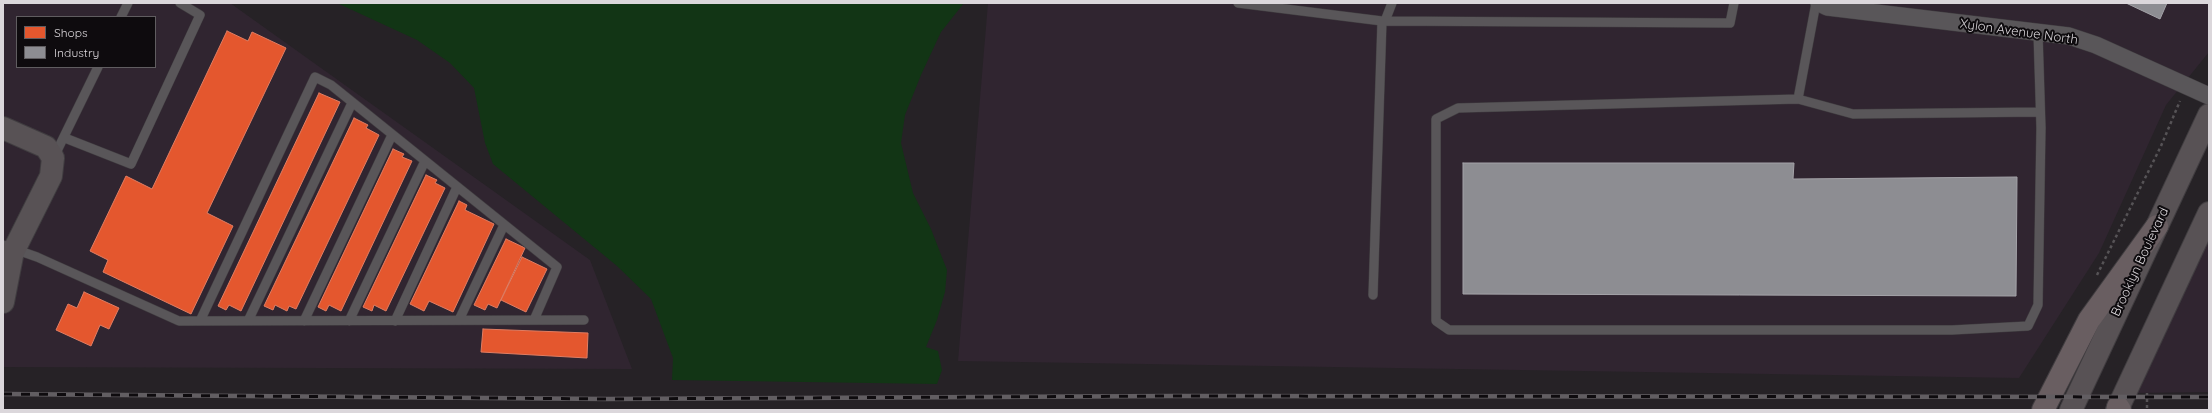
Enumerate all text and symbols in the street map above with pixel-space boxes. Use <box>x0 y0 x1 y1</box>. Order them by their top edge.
legend <box>16 16 156 68</box>
street label: Xylon Avenue North <box>1959 16 2079 48</box>
text: Shops <box>54 25 88 40</box>
text: Industry <box>54 45 99 60</box>
street label: Brooklyn Boulevard <box>2108 205 2172 319</box>

